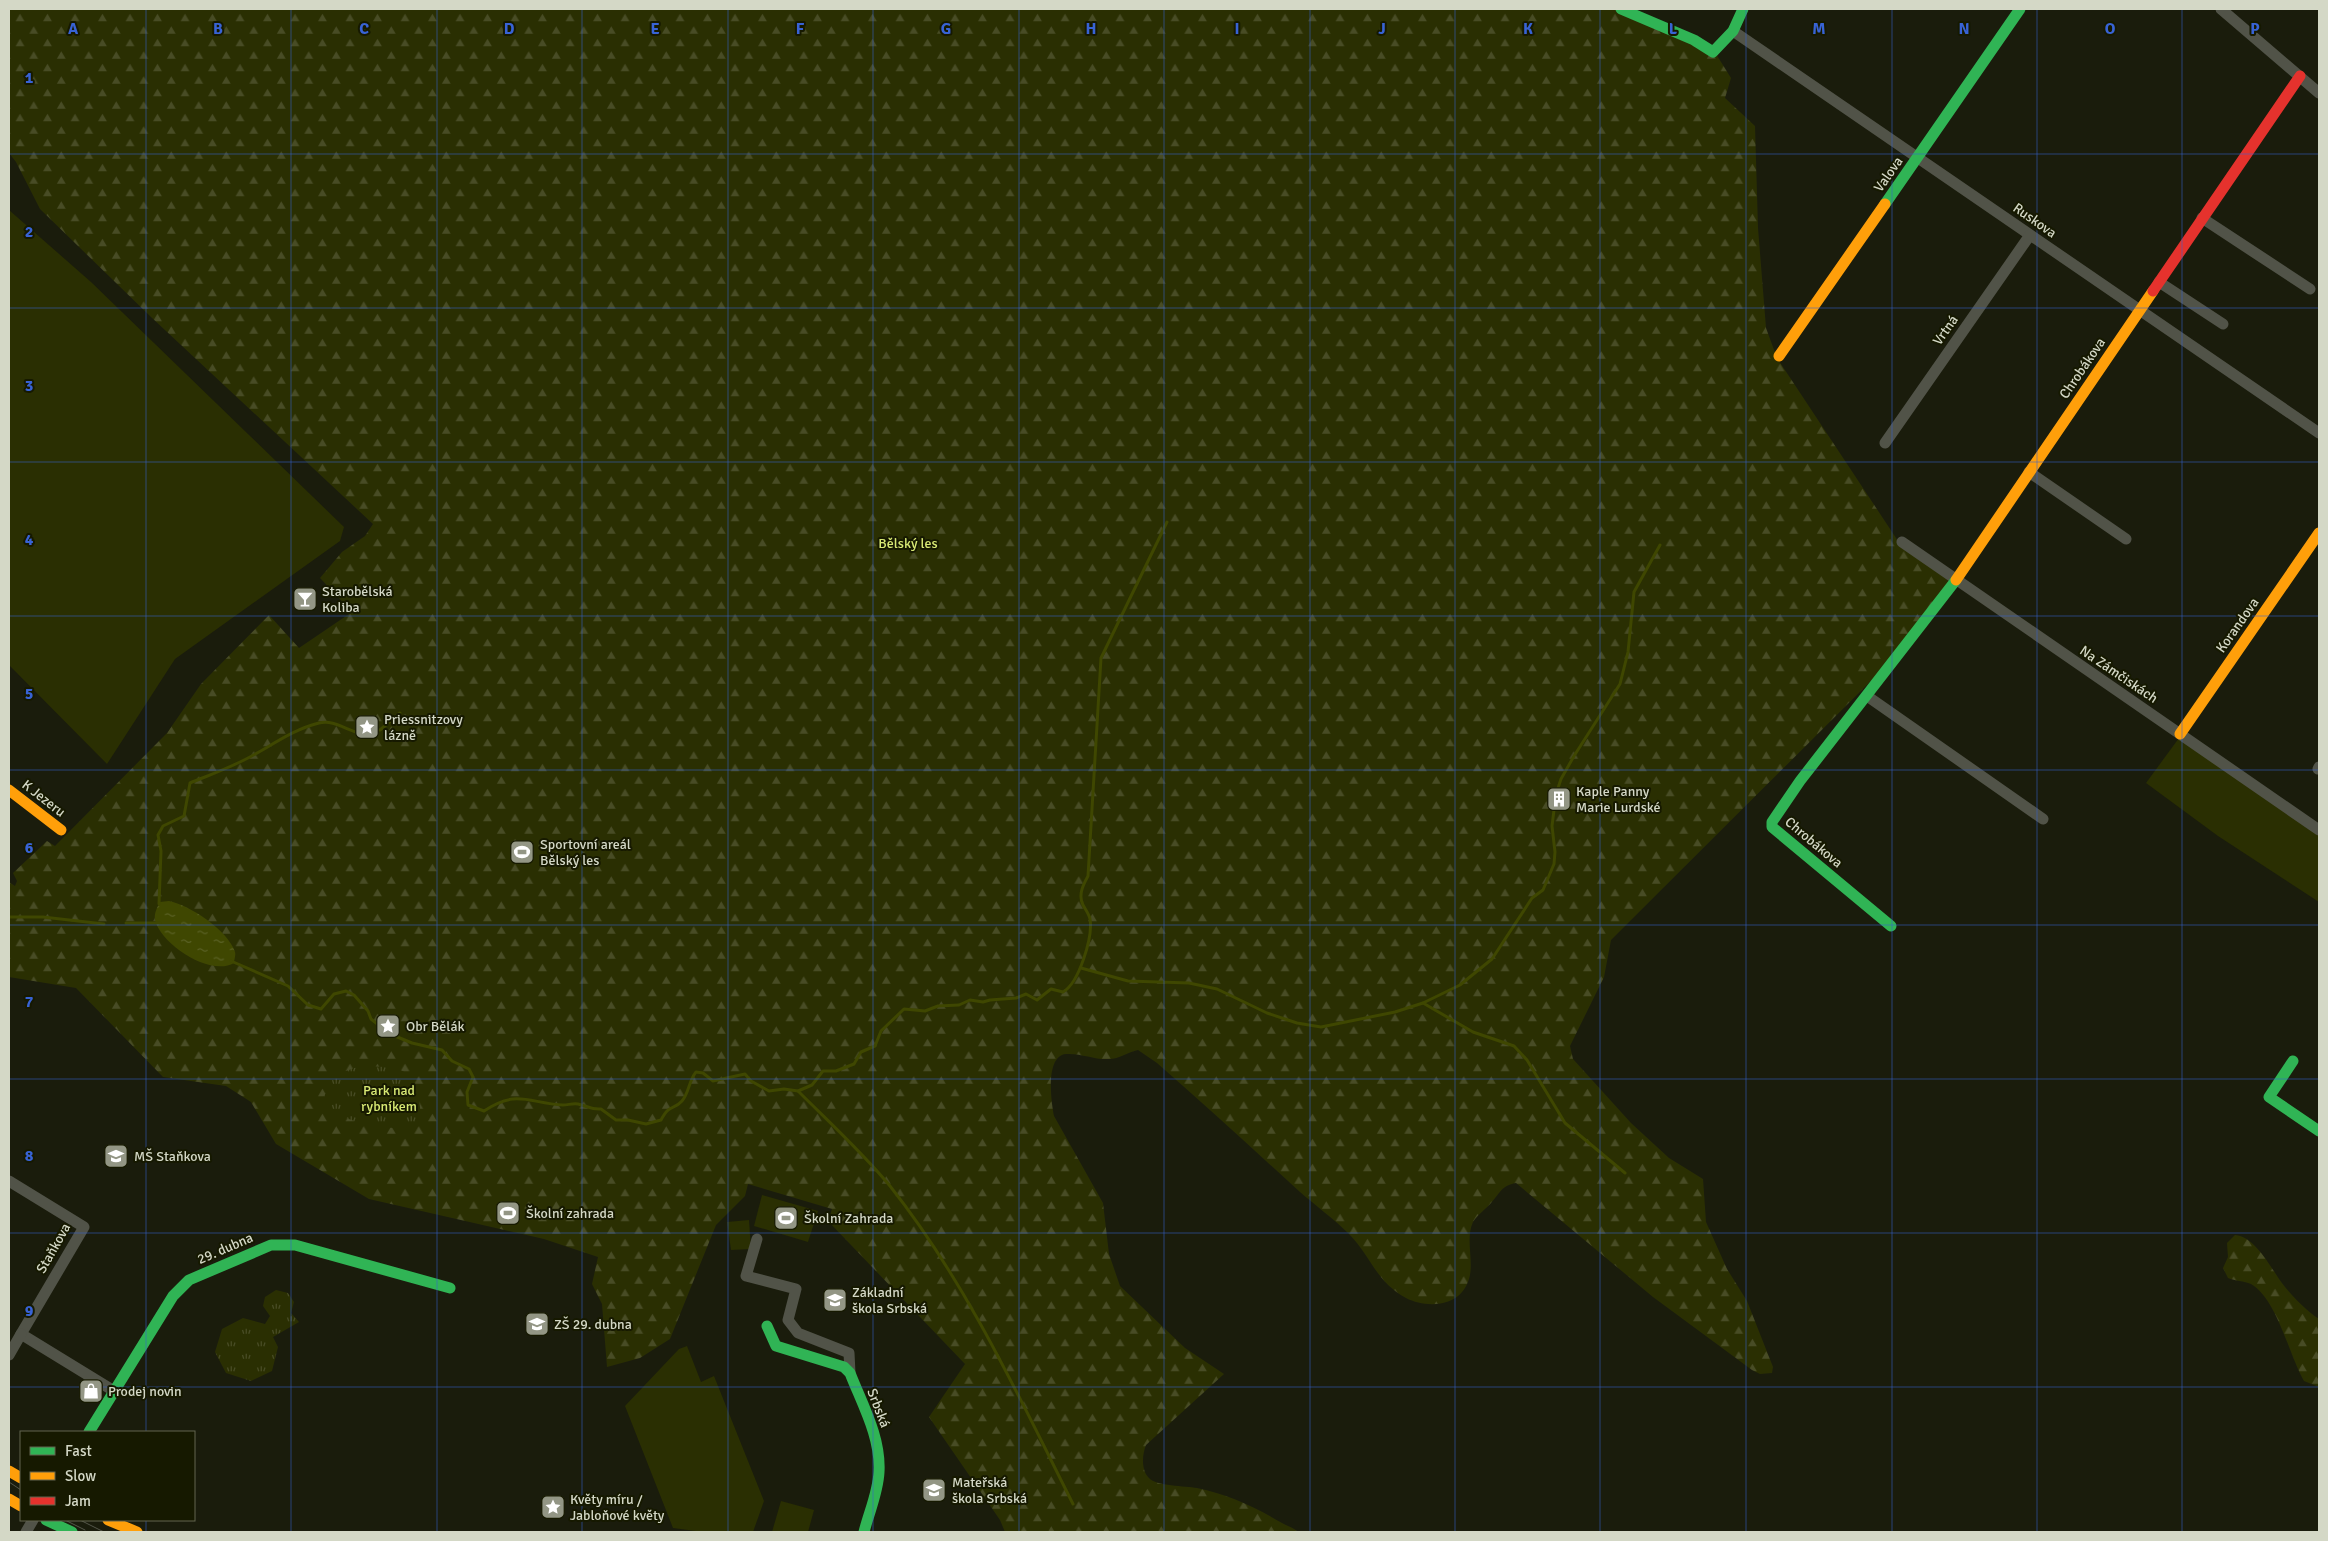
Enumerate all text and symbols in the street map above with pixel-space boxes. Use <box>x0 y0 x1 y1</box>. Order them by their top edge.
text: A <box>68 19 79 39</box>
text: B <box>213 19 223 39</box>
text: C <box>359 19 369 39</box>
text: D <box>504 19 515 39</box>
text: E <box>650 19 660 39</box>
text: F <box>796 19 805 39</box>
text: G <box>941 19 951 39</box>
text: H <box>1086 19 1096 39</box>
text: I <box>1234 19 1240 39</box>
text: J <box>1378 19 1386 39</box>
text: K <box>1523 19 1533 39</box>
text: L <box>1669 19 1678 39</box>
text: M <box>1812 19 1826 39</box>
text: N <box>1958 19 1970 39</box>
text: O <box>2105 19 2116 39</box>
text: P <box>2250 19 2260 39</box>
text: 1 <box>25 68 34 88</box>
street label: Valova <box>1870 153 1907 195</box>
street label: Ruskova <box>2010 199 2060 241</box>
text: 2 <box>25 222 33 242</box>
street label: Vrtná <box>1929 312 1962 349</box>
street label: Chrobákova <box>2056 334 2109 402</box>
text: 3 <box>25 376 33 396</box>
text: 4 <box>25 530 34 550</box>
park label: Bělský les <box>878 535 938 552</box>
place label: Starobělská Koliba <box>322 583 393 616</box>
bar icon: Starobělská Koliba <box>292 586 318 612</box>
street label: Korandova <box>2212 595 2262 656</box>
street label: Na Zámčiskách <box>2076 642 2161 707</box>
text: 5 <box>25 684 33 704</box>
place label: Priessnitzovy lázně <box>384 711 463 744</box>
place icon: Priessnitzovy lázně <box>354 714 380 740</box>
street label: K Jezeru <box>19 776 69 821</box>
place label: Kaple Panny Marie Lurdské <box>1576 783 1661 816</box>
building icon: Kaple Panny Marie Lurdské <box>1546 786 1572 812</box>
street label: Chrobákova <box>1781 813 1846 871</box>
place label: Sportovní areál Bělský les <box>540 836 631 869</box>
text: 6 <box>25 838 34 858</box>
sports icon: Sportovní areál Bělský les <box>509 839 535 865</box>
text: 7 <box>25 992 34 1012</box>
place icon: Obr Bělák <box>375 1013 401 1039</box>
place label: Obr Bělák <box>406 1018 465 1035</box>
park label: Park nad rybníkem <box>361 1082 417 1115</box>
school or university icon: MŠ Staňkova <box>103 1143 129 1169</box>
text: 8 <box>25 1146 34 1166</box>
place label: MŠ Staňkova <box>134 1148 211 1165</box>
sports icon: Školní zahrada <box>495 1200 521 1226</box>
place label: Školní zahrada <box>526 1205 614 1222</box>
sports icon: Školní Zahrada <box>773 1205 799 1231</box>
place label: Školní Zahrada <box>804 1210 893 1227</box>
street label: Staňkova <box>33 1220 74 1276</box>
street label: 29. dubna <box>195 1229 256 1268</box>
place label: Základní škola Srbská <box>852 1284 927 1317</box>
school or university icon: Základní škola Srbská <box>822 1287 848 1313</box>
text: 9 <box>25 1301 34 1321</box>
school or university icon: ZŠ 29. dubna <box>524 1311 550 1337</box>
place label: ZŠ 29. dubna <box>554 1316 632 1333</box>
shop icon: Prodej novin <box>78 1378 104 1404</box>
place label: Prodej novin <box>108 1383 182 1400</box>
street label: Srbská <box>863 1386 894 1430</box>
legend <box>20 1431 195 1521</box>
text: Fast <box>65 1442 92 1460</box>
text: Slow <box>65 1467 96 1485</box>
place label: Mateřská škola Srbská <box>952 1474 1027 1507</box>
school or university icon: Mateřská škola Srbská <box>921 1477 947 1503</box>
place label: Květy míru / Jabloňové květy <box>570 1491 665 1524</box>
text: Jam <box>65 1492 91 1510</box>
place icon: Květy míru / Jabloňové květy <box>540 1494 566 1520</box>

